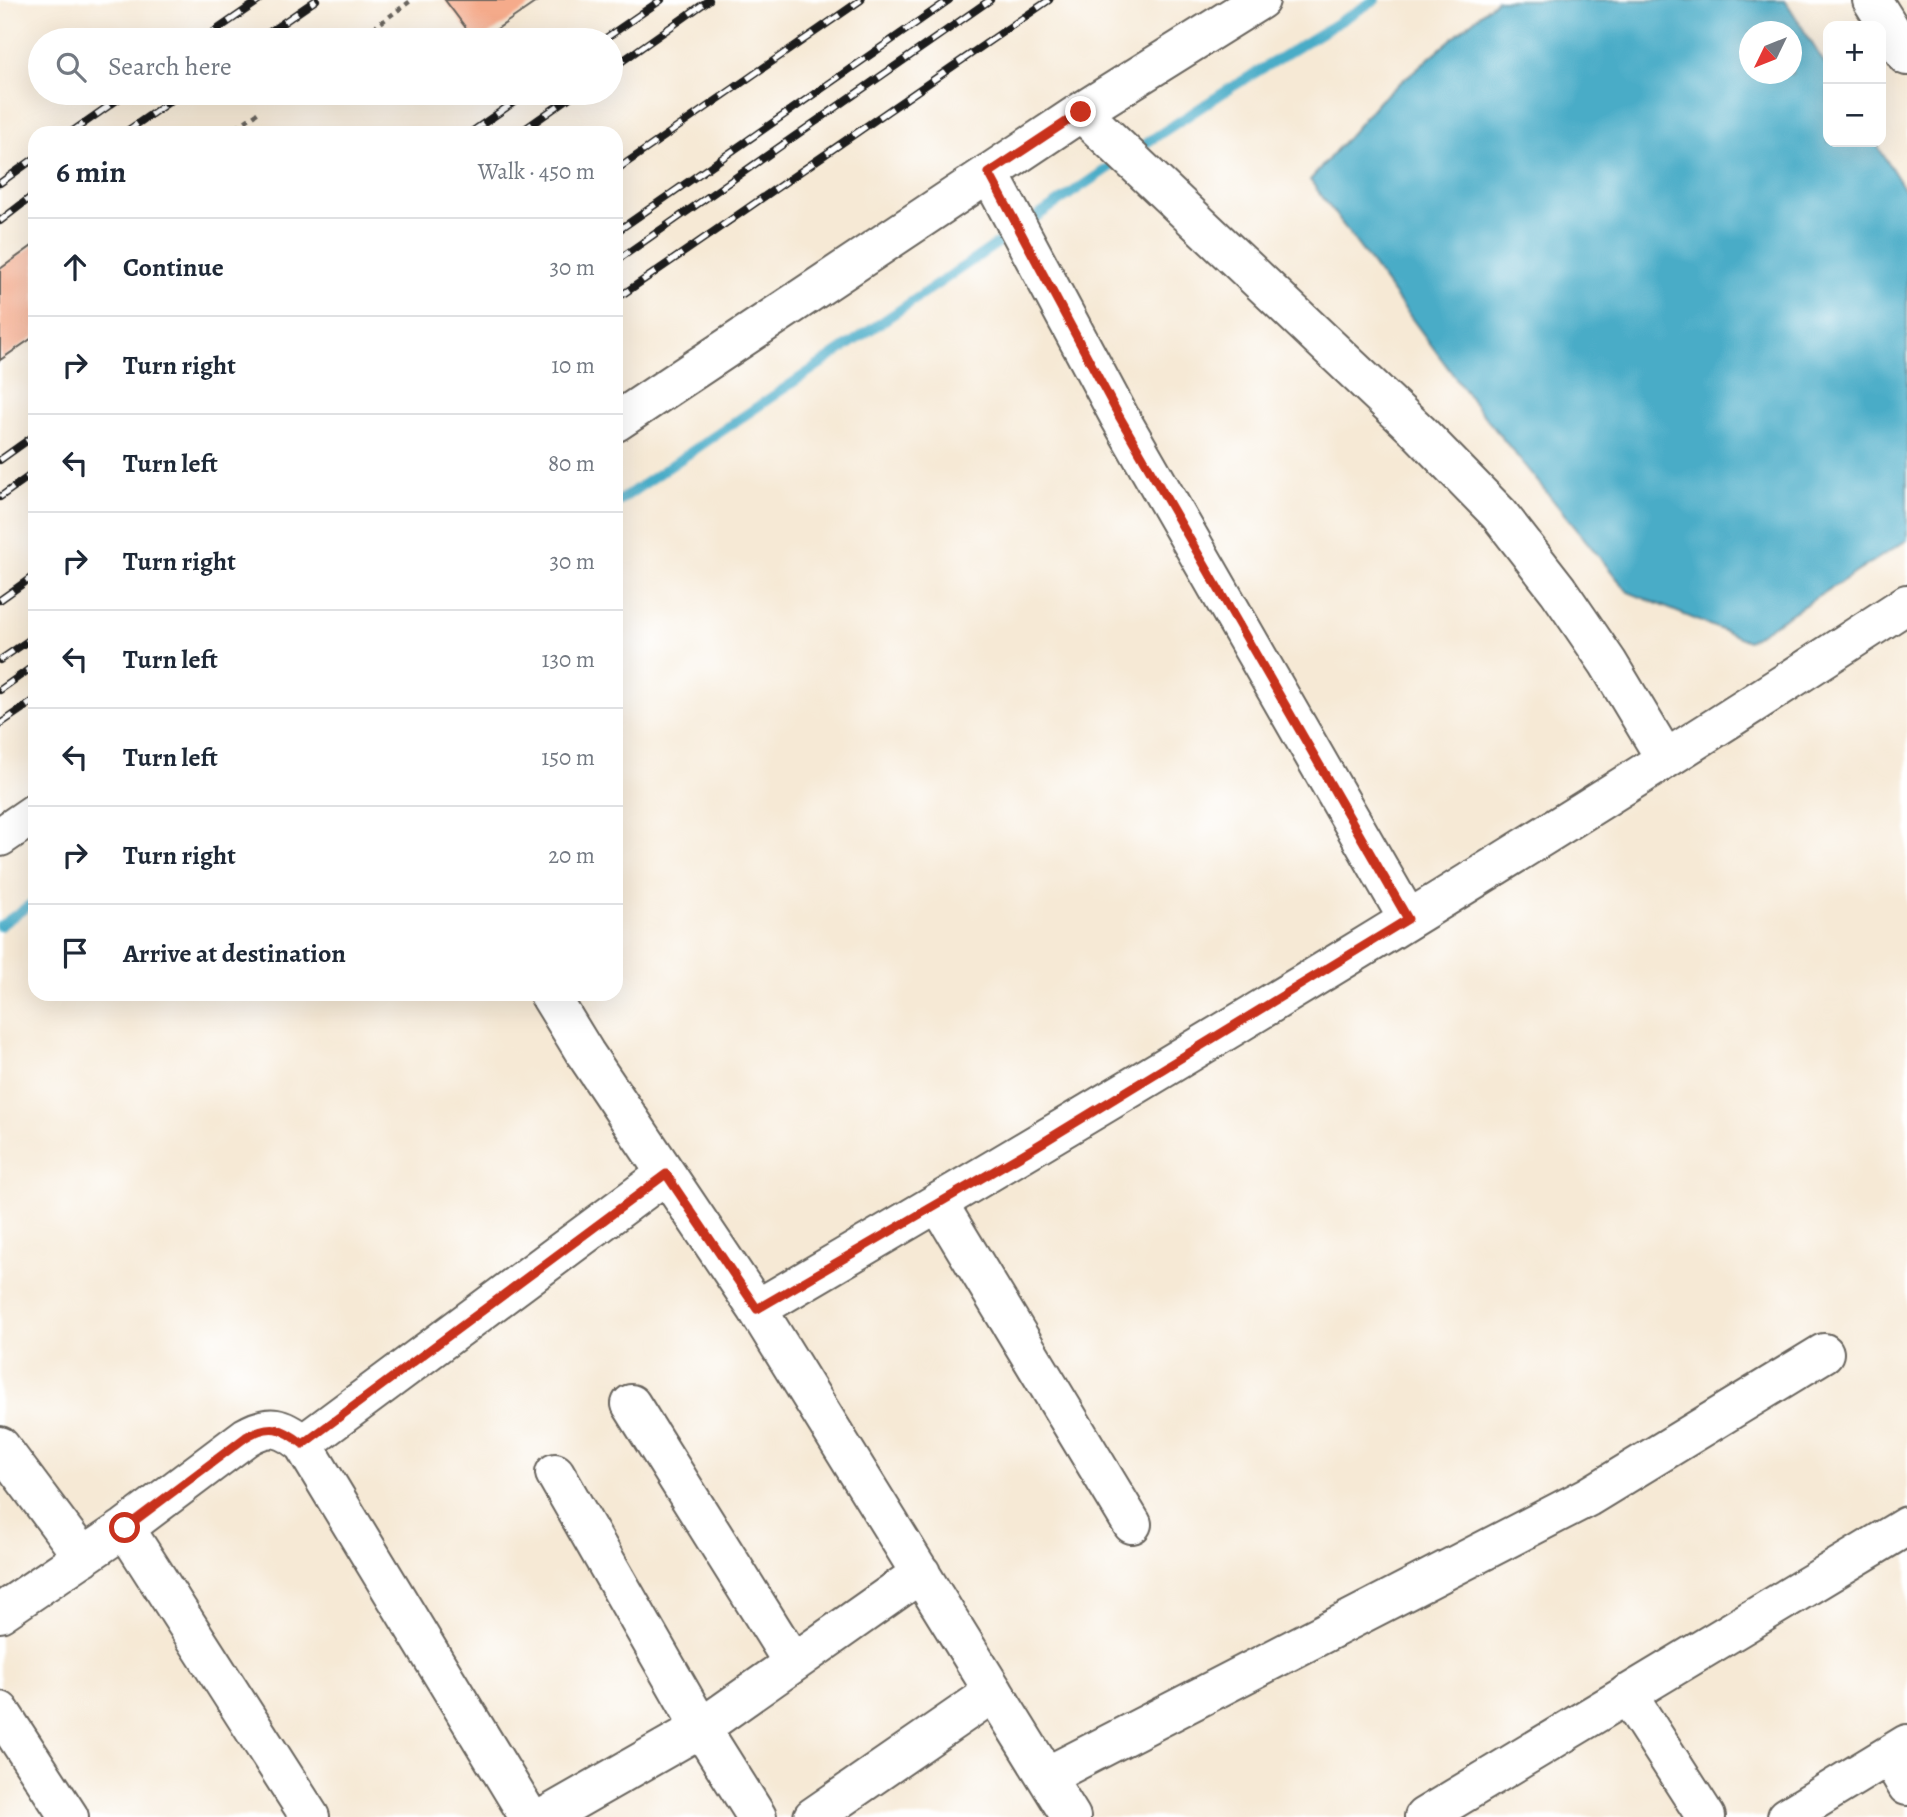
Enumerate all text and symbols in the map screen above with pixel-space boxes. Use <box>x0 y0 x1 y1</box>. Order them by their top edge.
north arrow <box>1739 21 1802 84</box>
map controls <box>1823 21 1886 147</box>
button: + <box>1823 21 1886 84</box>
search box <box>28 28 623 105</box>
icon: search <box>52 48 90 86</box>
text: Search here <box>108 49 232 84</box>
button: − <box>1823 84 1886 147</box>
route end <box>1065 96 1096 127</box>
text: 6 min <box>56 152 126 192</box>
text: Walk · 450 m <box>478 156 595 187</box>
icon: ahead <box>56 248 94 286</box>
text: Continue <box>123 250 224 285</box>
text: 30 m <box>549 252 595 283</box>
icon: right <box>56 346 94 384</box>
text: Turn right <box>123 348 236 383</box>
text: 10 m <box>551 350 595 381</box>
icon: left <box>56 444 94 482</box>
text: Turn left <box>123 446 218 481</box>
text: 80 m <box>548 448 595 479</box>
icon: right <box>56 542 94 580</box>
text: Turn right <box>123 544 236 579</box>
text: 30 m <box>549 546 595 577</box>
icon: left <box>56 640 94 678</box>
text: Turn left <box>123 642 218 677</box>
text: 130 m <box>542 644 595 675</box>
icon: left <box>56 738 94 776</box>
text: Turn left <box>123 740 218 775</box>
text: 150 m <box>541 742 595 773</box>
icon: right <box>56 836 94 874</box>
text: Turn right <box>123 838 236 873</box>
text: 20 m <box>548 840 595 871</box>
icon: arrive <box>56 934 94 972</box>
text: Arrive at destination <box>123 936 346 971</box>
route start <box>109 1512 140 1543</box>

